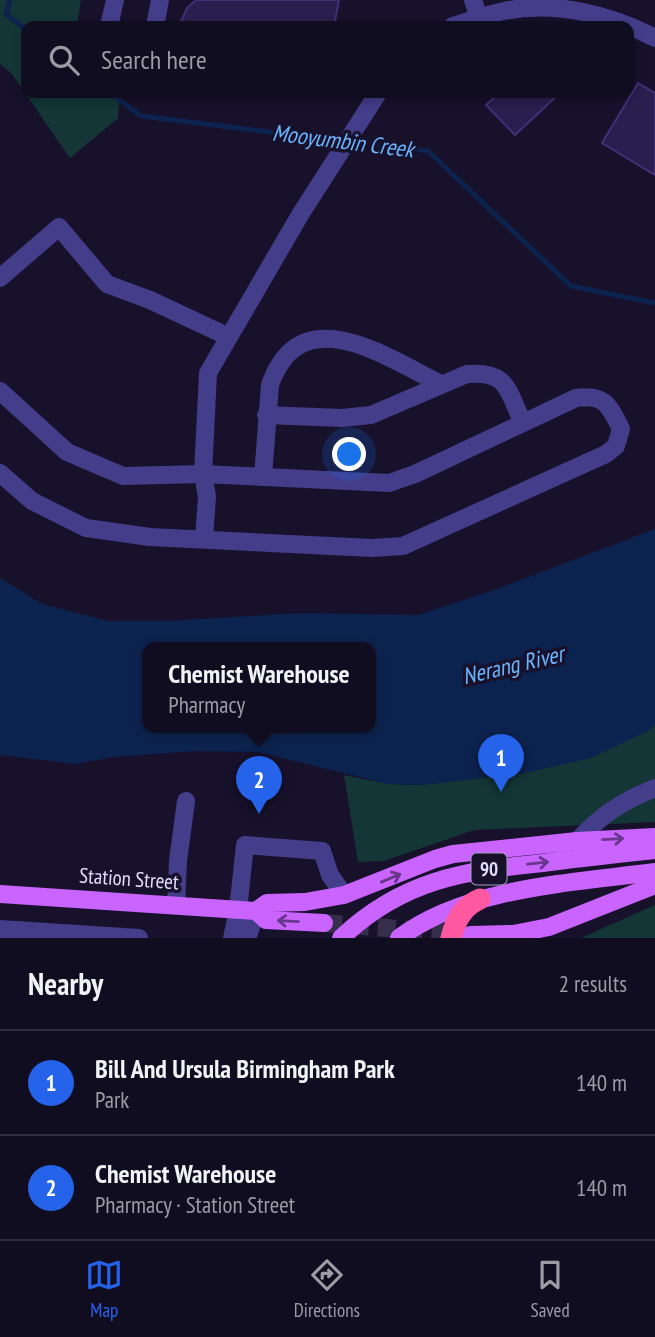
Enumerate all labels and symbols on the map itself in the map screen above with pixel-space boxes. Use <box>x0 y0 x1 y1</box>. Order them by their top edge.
water label: Mooyumbin Creek <box>271 117 418 164</box>
your location <box>332 437 366 471</box>
water label: Nerang River <box>459 638 570 690</box>
pin: 1 <box>478 734 524 792</box>
pin: 2 <box>236 756 282 814</box>
one-way arrow <box>601 833 624 846</box>
road number: 90 <box>472 854 506 884</box>
one-way arrow <box>526 856 549 869</box>
street label: Station Street <box>78 862 180 895</box>
one-way arrow <box>379 870 401 883</box>
one-way arrow <box>277 914 300 927</box>

